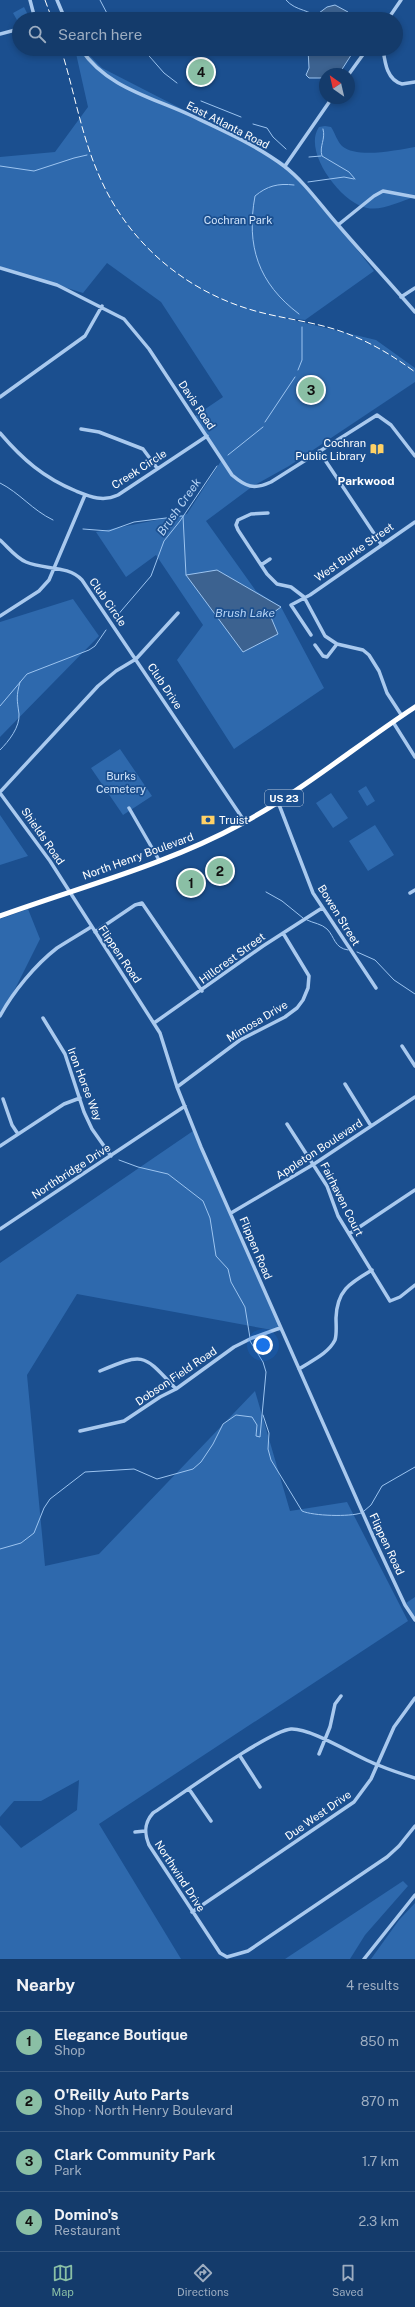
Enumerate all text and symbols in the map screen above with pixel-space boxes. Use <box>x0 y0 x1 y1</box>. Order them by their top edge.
search box <box>12 12 403 56</box>
icon: search <box>26 23 48 45</box>
text: Search here <box>58 26 142 43</box>
pin: 4 <box>188 57 214 87</box>
north arrow <box>319 68 355 104</box>
street label: East Atlanta Road <box>185 99 271 151</box>
park label: Cochran Park <box>204 214 272 226</box>
pin: 3 <box>298 375 324 405</box>
street label: Davis Road <box>176 378 218 432</box>
place label: Cochran Public Library <box>295 437 366 462</box>
library icon: Cochran Public Library <box>369 441 385 457</box>
street label: Creek Circle <box>109 447 169 491</box>
district label: Parkwood <box>338 474 394 488</box>
water label: Brush Creek <box>154 475 204 538</box>
street label: West Burke Street <box>312 520 396 584</box>
street label: Club Circle <box>87 576 129 628</box>
water label: Brush Lake <box>215 606 276 620</box>
street label: Club Drive <box>145 661 185 711</box>
park label: Burks Cemetery <box>96 770 146 795</box>
road number: US 23 <box>265 790 303 806</box>
street label: Shields Road <box>19 805 67 867</box>
bank icon: Truist <box>200 812 216 828</box>
place label: Truist <box>219 814 248 826</box>
street label: North Henry Boulevard <box>81 830 195 882</box>
pin: 2 <box>207 856 233 886</box>
pin: 1 <box>178 868 204 898</box>
street label: Bowen Street <box>316 882 362 948</box>
street label: Flippen Road <box>96 923 144 985</box>
street label: Hillcrest Street <box>197 930 267 986</box>
street label: Mimosa Drive <box>224 998 290 1044</box>
street label: Iron Horse Way <box>66 1046 104 1122</box>
street label: Appleton Boulevard <box>273 1117 365 1181</box>
street label: Northbridge Drive <box>30 1141 112 1201</box>
street label: Fairhaven Court <box>318 1160 366 1238</box>
street label: Flippen Road <box>237 1215 275 1281</box>
your location <box>253 1335 273 1355</box>
street label: Dobson Field Road <box>133 1344 219 1408</box>
street label: Flippen Road <box>367 1511 407 1577</box>
street label: Due West Drive <box>283 1788 353 1842</box>
street label: Northwind Drive <box>153 1838 207 1914</box>
text: Nearby <box>16 1975 75 1995</box>
text: 4 results <box>346 1978 399 1993</box>
text: Elegance Boutique <box>54 2026 188 2043</box>
text: 1 <box>26 2034 32 2049</box>
text: 850 m <box>360 2034 399 2049</box>
text: Shop <box>54 2043 85 2058</box>
text: O'Reilly Auto Parts <box>54 2086 189 2103</box>
text: 2 <box>25 2094 33 2109</box>
text: 870 m <box>361 2094 399 2109</box>
text: Shop · North Henry Boulevard <box>54 2103 233 2118</box>
text: Clark Community Park <box>54 2146 215 2163</box>
text: 3 <box>25 2154 33 2169</box>
text: 1.7 km <box>362 2154 399 2169</box>
text: Park <box>54 2163 82 2178</box>
text: Domino's <box>54 2206 118 2223</box>
text: 4 <box>25 2214 33 2229</box>
text: 2.3 km <box>358 2214 399 2229</box>
text: Restaurant <box>54 2223 120 2238</box>
tab: Map <box>52 2262 74 2298</box>
tab: Directions <box>177 2262 229 2298</box>
tab: Saved <box>332 2262 363 2298</box>

